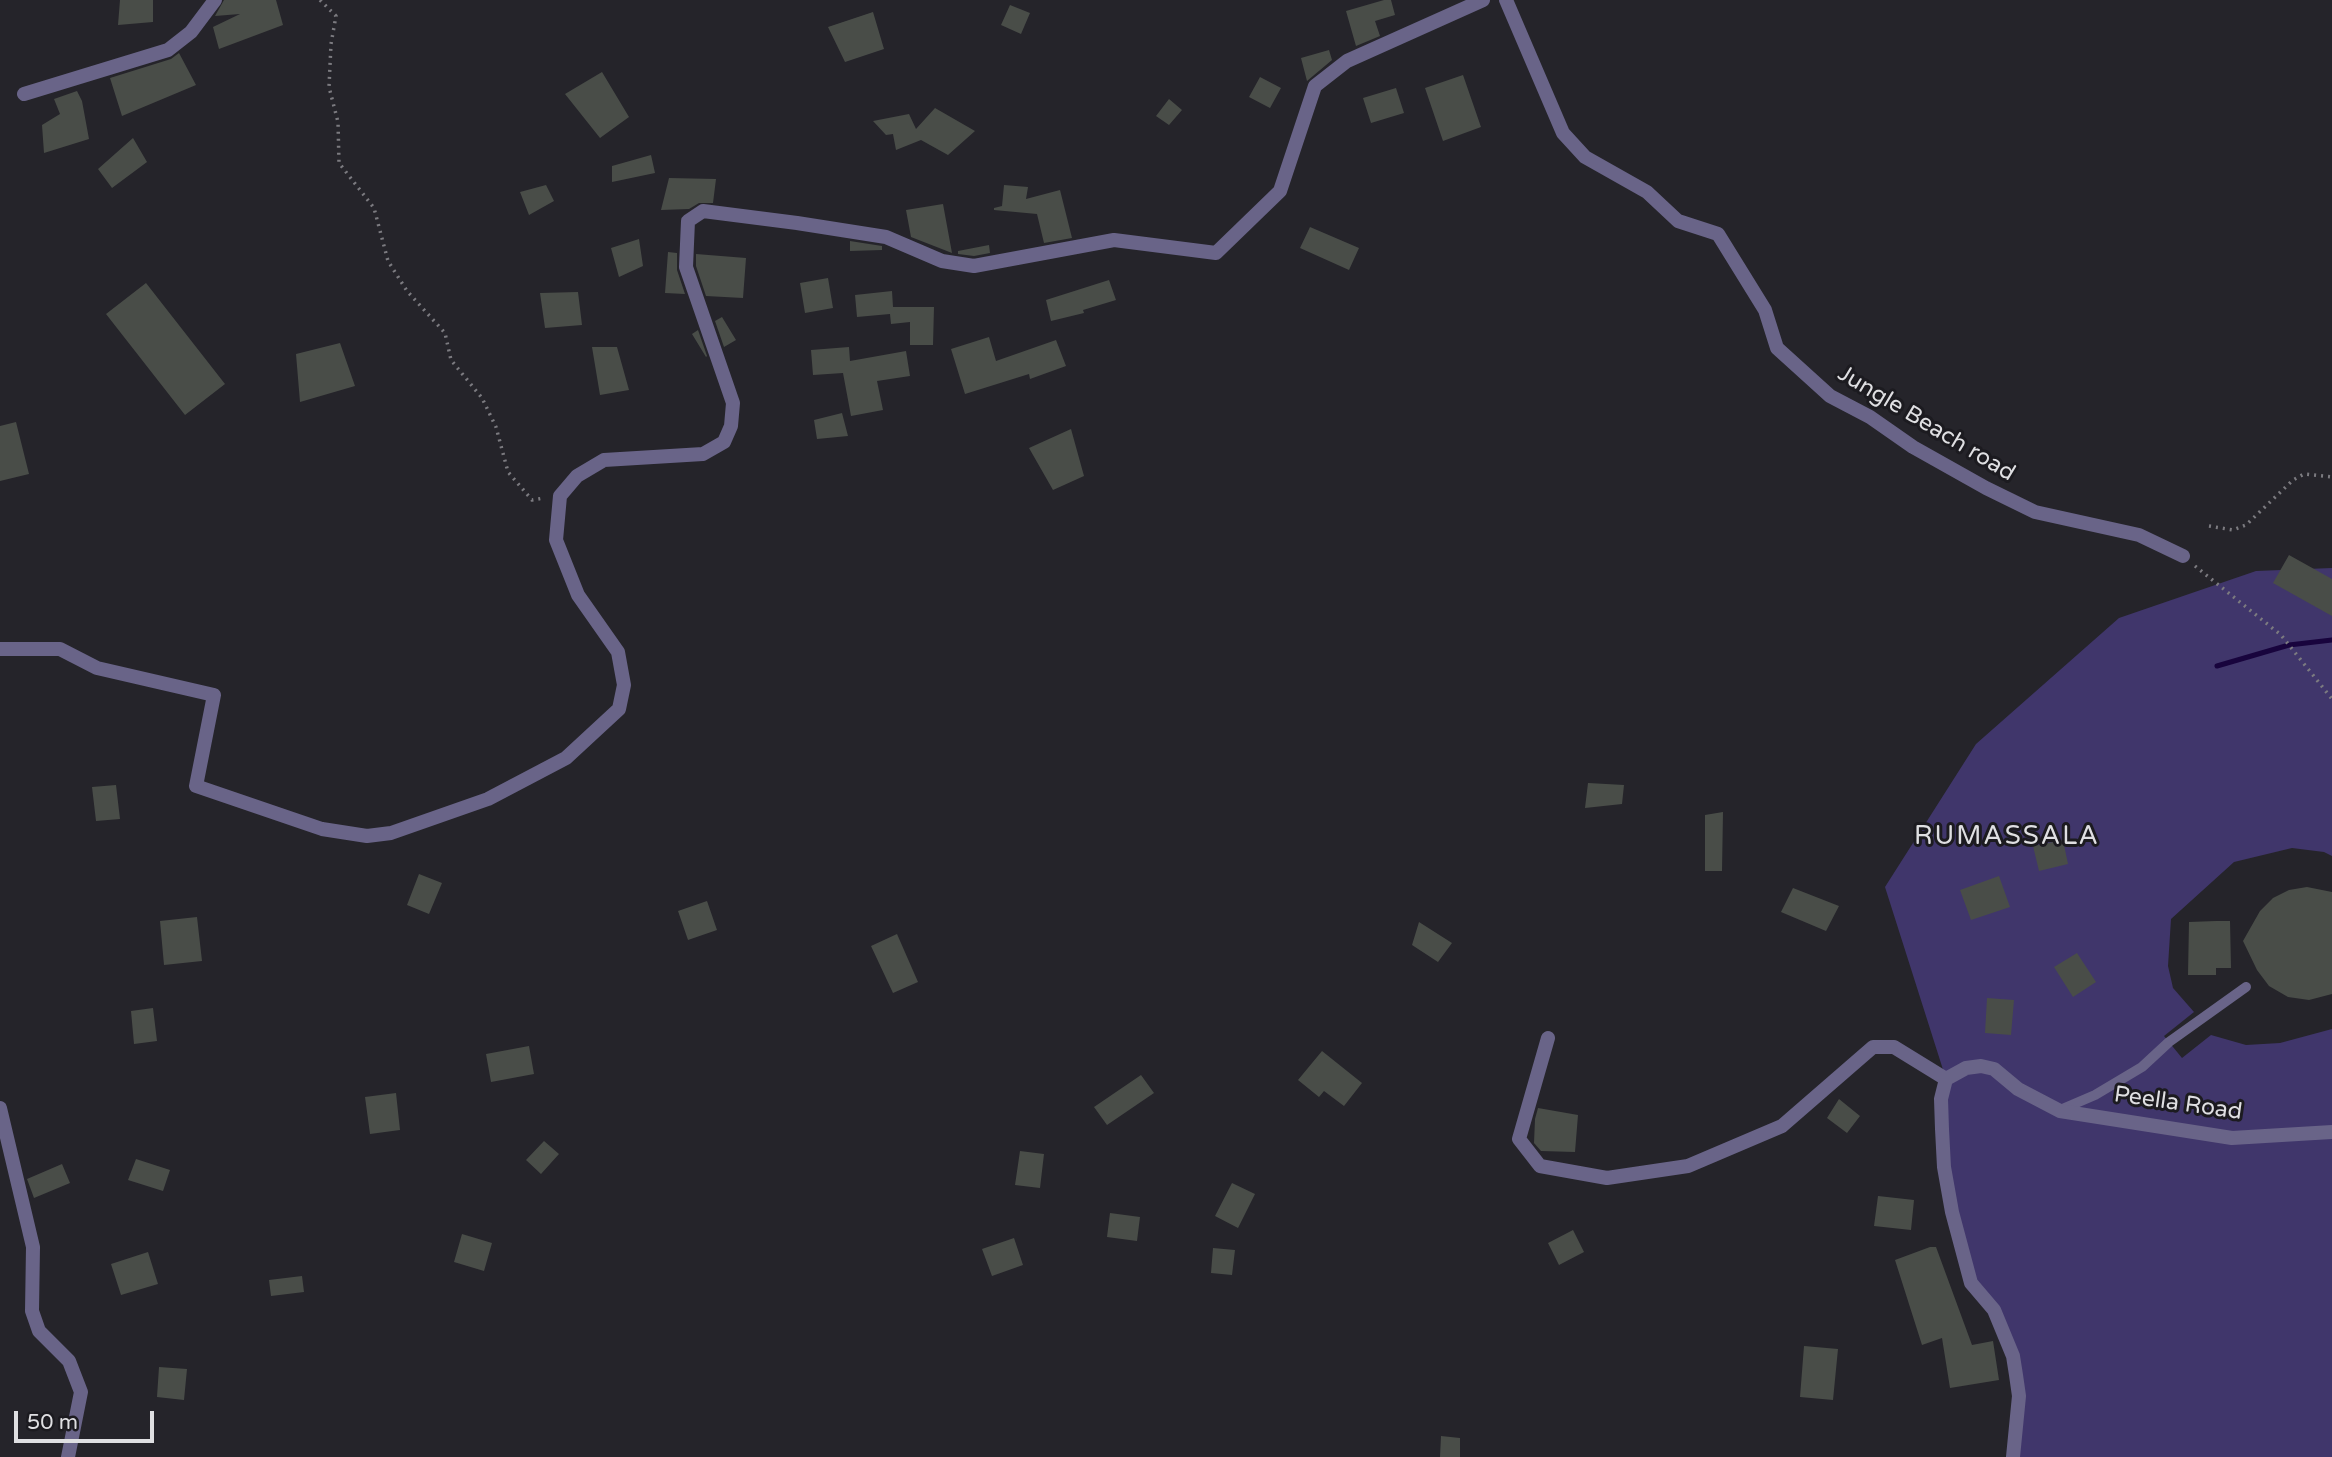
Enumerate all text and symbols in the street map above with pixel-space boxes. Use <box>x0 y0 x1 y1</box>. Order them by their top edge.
street label: Jungle Beach road <box>1832 360 2020 488</box>
district label: RUMASSALA <box>1915 821 2099 853</box>
street label: Peella Road <box>2112 1081 2244 1127</box>
scale bar <box>18 1398 158 1442</box>
text: 50 m <box>27 1410 78 1435</box>

